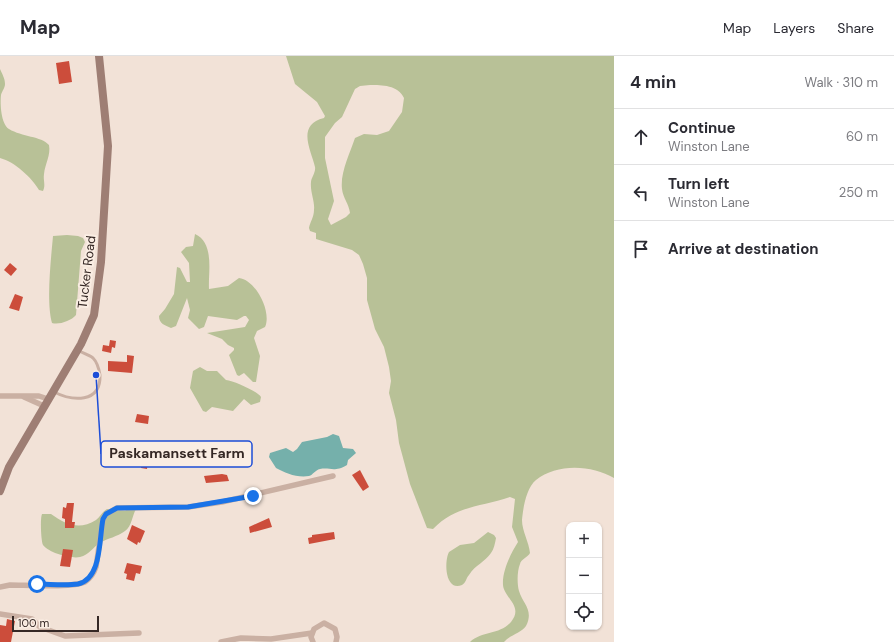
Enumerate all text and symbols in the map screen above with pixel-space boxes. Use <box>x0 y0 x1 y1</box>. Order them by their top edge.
text: Map <box>20 15 60 40</box>
text: Map <box>723 19 751 37</box>
text: Layers <box>773 19 815 37</box>
text: Share <box>837 19 874 37</box>
text: 4 min <box>630 71 676 93</box>
text: Walk · 310 m <box>805 74 878 91</box>
text: Continue <box>668 118 736 138</box>
icon: ahead <box>630 126 652 148</box>
text: 60 m <box>846 128 878 145</box>
text: Winston Lane <box>668 138 750 155</box>
text: Turn left <box>668 174 729 194</box>
icon: left <box>630 182 652 204</box>
text: 250 m <box>839 184 878 201</box>
text: Winston Lane <box>668 194 750 211</box>
street label: Tucker Road <box>74 235 99 310</box>
icon: arrive <box>630 238 652 260</box>
text: Arrive at destination <box>668 239 819 259</box>
callout: Paskamansett Farm <box>101 441 252 467</box>
text: Paskamansett Farm <box>109 444 245 462</box>
route end <box>244 487 262 505</box>
map controls <box>566 522 602 630</box>
button: + <box>566 522 602 558</box>
button: − <box>566 558 602 594</box>
route start <box>28 575 46 593</box>
button: locate <box>566 594 602 630</box>
scale bar <box>12 614 99 633</box>
text: 100 m <box>18 616 49 630</box>

